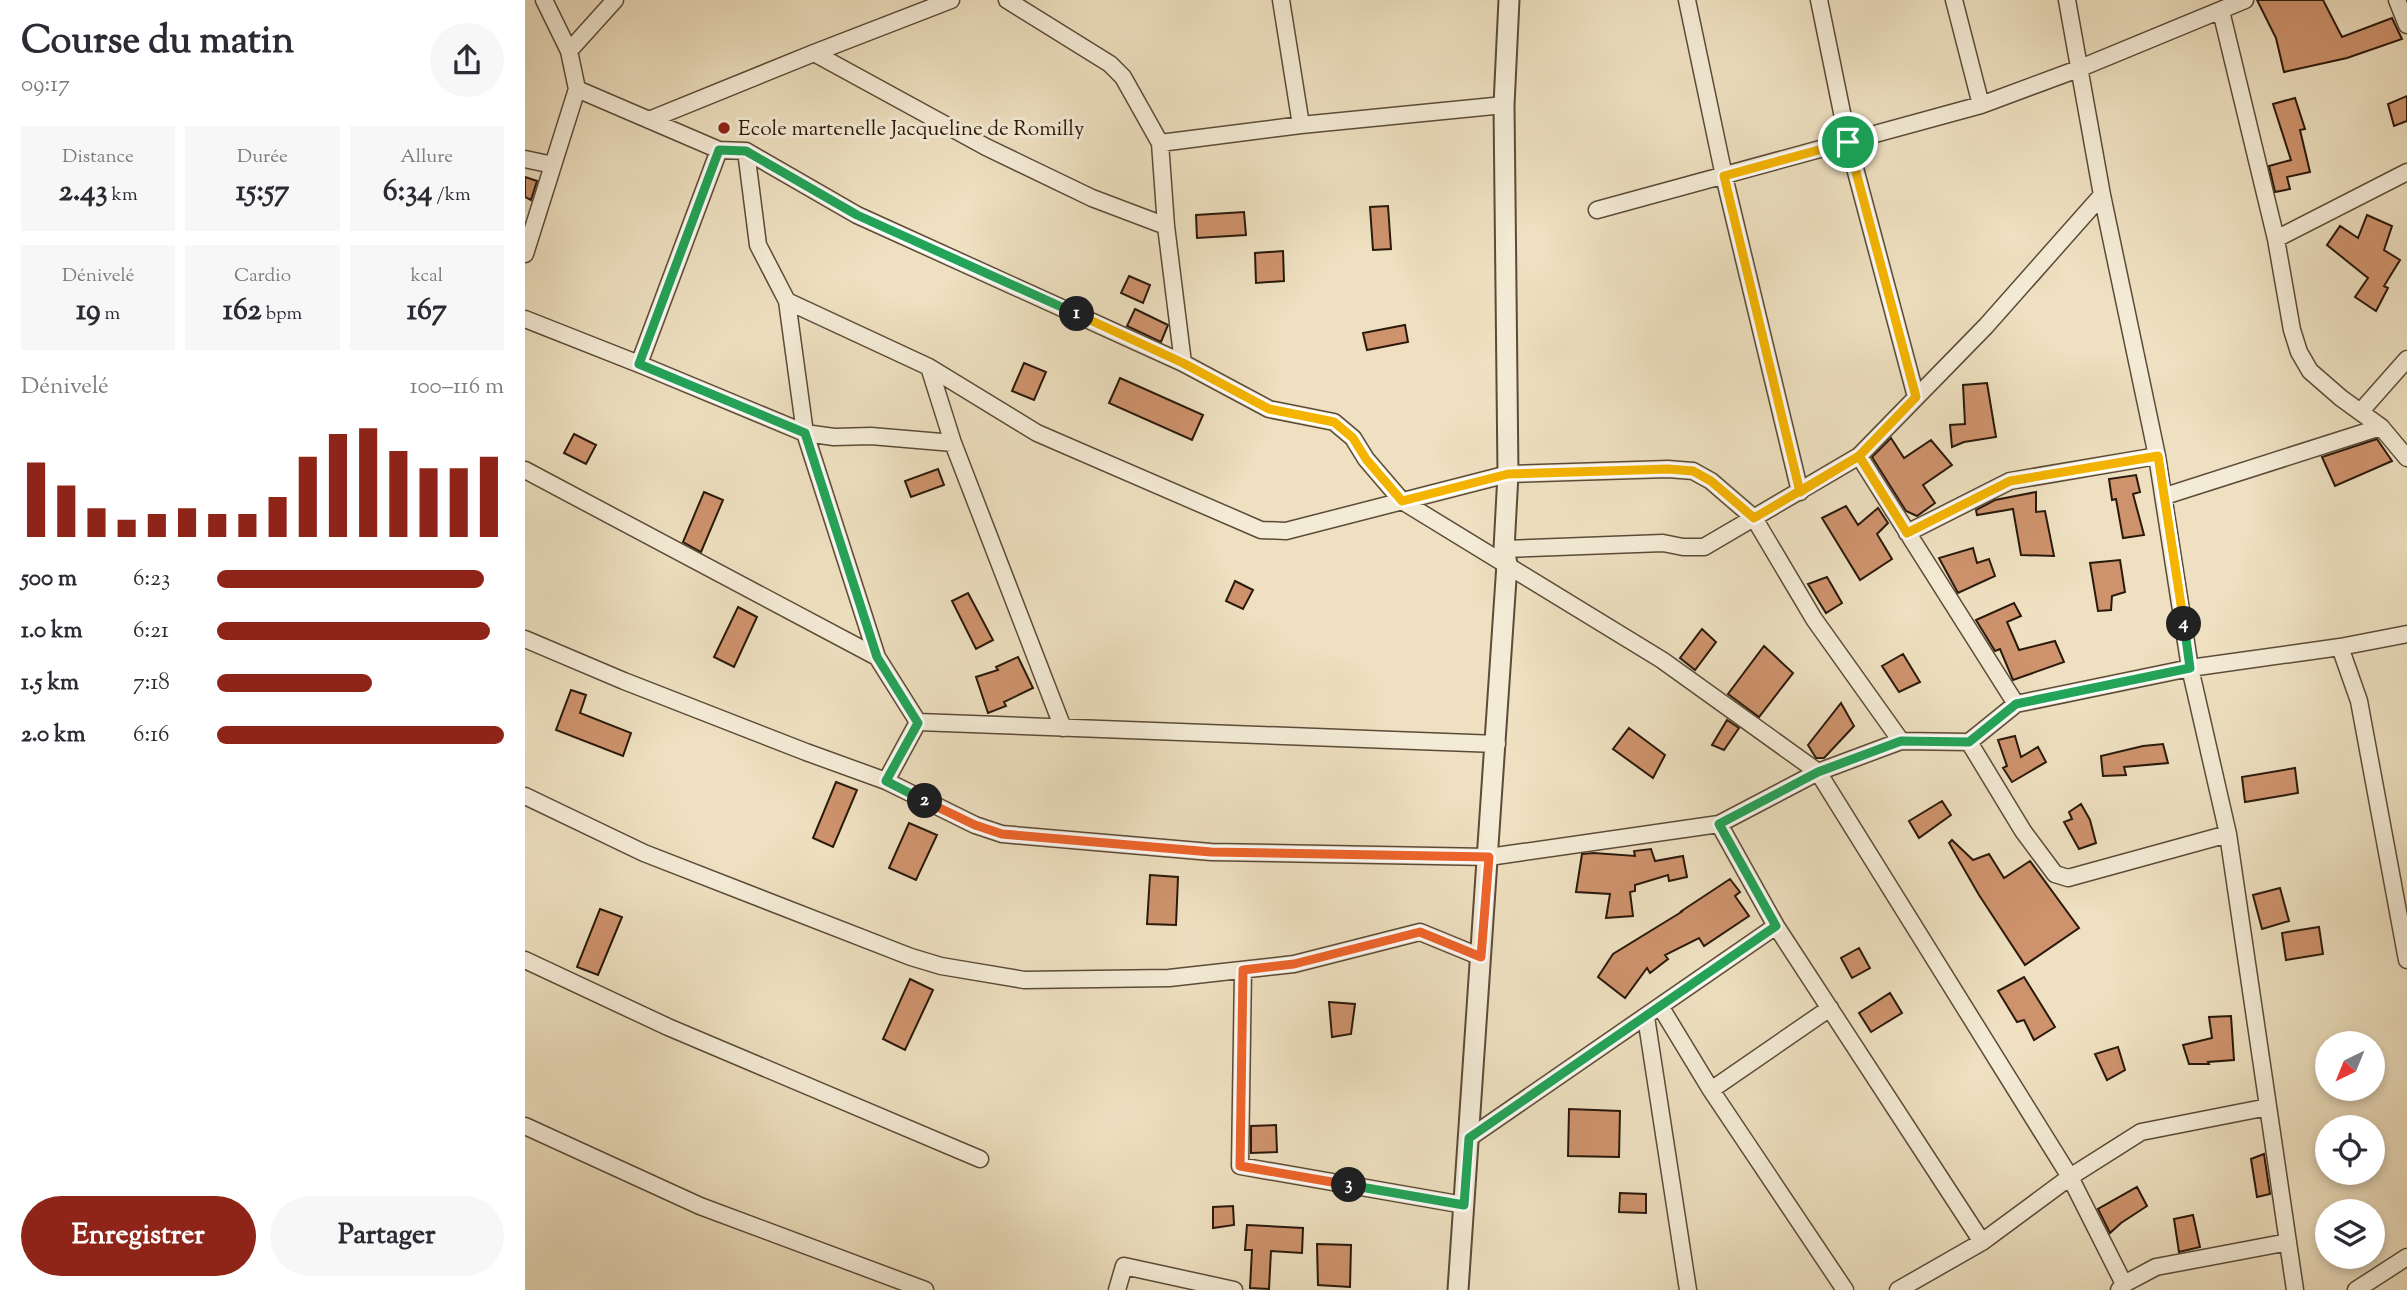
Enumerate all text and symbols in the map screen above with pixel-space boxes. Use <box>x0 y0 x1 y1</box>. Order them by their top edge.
text: Course du matin <box>21 16 294 70</box>
button: share <box>430 23 504 97</box>
text: 09:17 <box>21 69 70 102</box>
pin <box>1818 112 1878 172</box>
place label: Ecole martenelle Jacqueline de Romilly <box>738 115 1085 145</box>
marker: Ecole martenelle Jacqueline de Romilly <box>716 120 732 136</box>
icon: arrive <box>1829 123 1867 161</box>
text: Distance <box>62 144 134 171</box>
text: Durée <box>237 144 288 171</box>
text: Allure <box>400 144 453 171</box>
text: 2.43 <box>59 171 108 214</box>
text: 15:57 <box>236 171 289 214</box>
text: 6:34 <box>383 171 432 214</box>
text: km <box>108 182 138 209</box>
text: /km <box>432 182 471 209</box>
text: Dénivelé <box>62 263 134 290</box>
text: Cardio <box>234 263 291 290</box>
text: kcal <box>410 263 443 290</box>
text: 19 <box>76 290 101 333</box>
text: 162 <box>223 290 262 333</box>
text: 167 <box>407 290 447 333</box>
pin: 1 <box>1059 296 1095 332</box>
text: 1 <box>1073 300 1080 327</box>
text: m <box>101 301 120 328</box>
text: bpm <box>262 301 302 328</box>
text: Dénivelé <box>21 371 109 404</box>
text: 100–116 m <box>410 371 504 404</box>
text: 500 m <box>21 563 77 596</box>
text: 6:23 <box>133 563 170 596</box>
pin: 4 <box>2167 606 2201 642</box>
text: 4 <box>2179 610 2188 637</box>
text: 1.0 km <box>21 615 83 648</box>
text: 6:21 <box>133 615 169 648</box>
text: 1.5 km <box>21 667 79 700</box>
text: 7:18 <box>133 667 170 700</box>
text: 2.0 km <box>21 719 86 752</box>
text: 6:16 <box>133 719 169 752</box>
pin: 2 <box>907 784 943 818</box>
text: 2 <box>920 787 929 814</box>
north arrow <box>2315 1031 2385 1101</box>
map controls <box>2315 1031 2385 1269</box>
button: locate <box>2315 1115 2385 1185</box>
pin: 3 <box>1331 1168 1367 1202</box>
text: 3 <box>1345 1171 1352 1198</box>
button: Enregistrer <box>21 1196 256 1276</box>
button: Partager <box>270 1196 504 1276</box>
button: layers <box>2315 1199 2385 1269</box>

